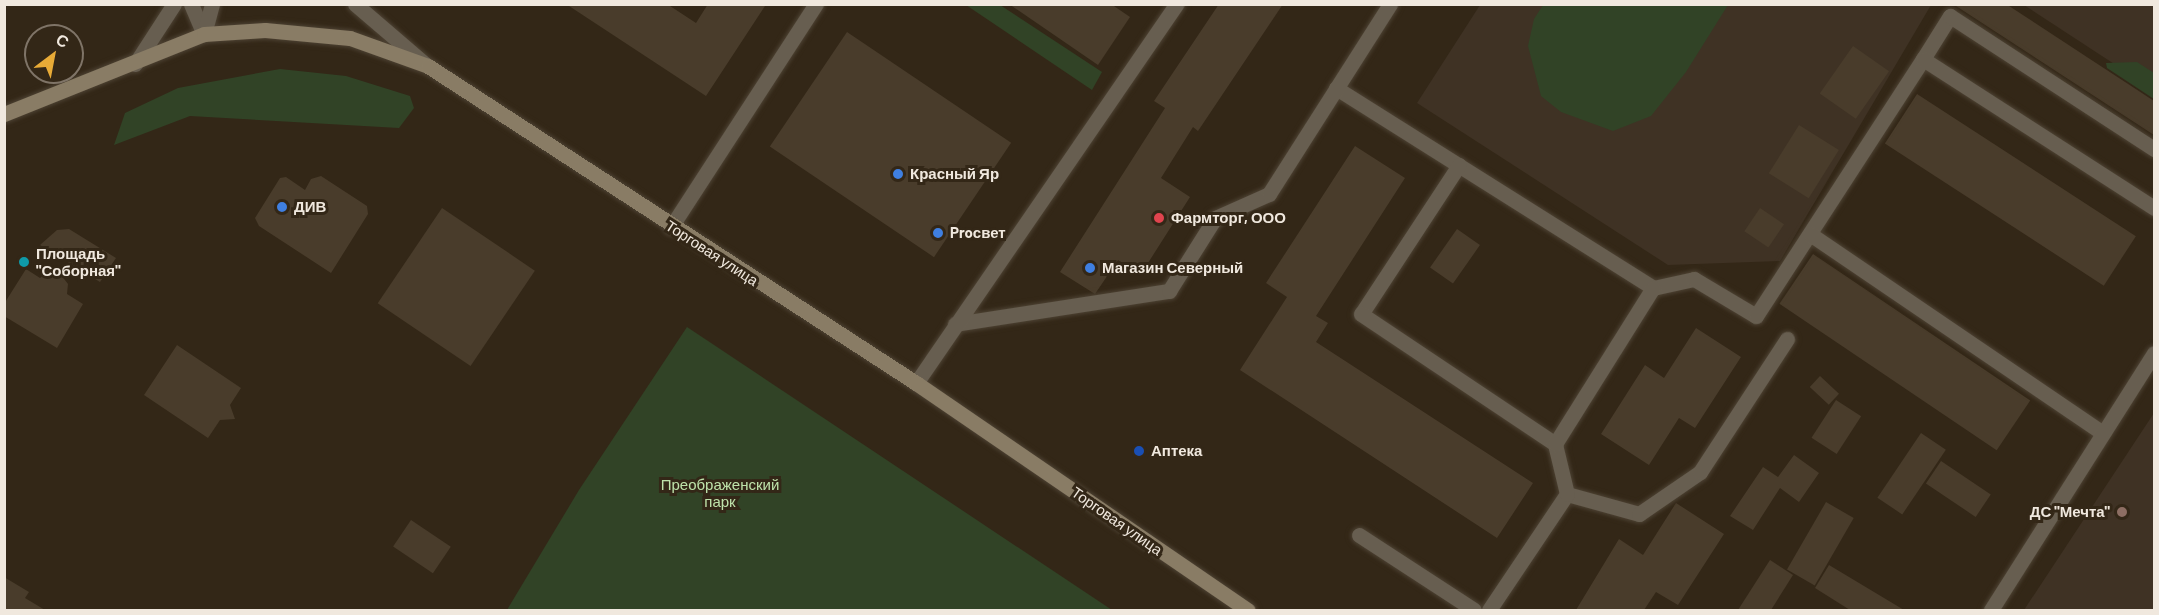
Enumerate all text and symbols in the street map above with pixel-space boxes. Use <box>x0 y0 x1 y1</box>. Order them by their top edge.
north arrow <box>24 24 84 84</box>
text: С <box>53 29 73 51</box>
place label: Красный Яр <box>910 165 999 183</box>
marker: Красный Яр <box>891 167 905 181</box>
place label: ДИВ <box>294 198 326 216</box>
marker: ДИВ <box>275 200 289 214</box>
place label: Фармторг, ООО <box>1171 209 1286 227</box>
marker: Фармторг, ООО <box>1152 211 1166 225</box>
street label: Торговая улица <box>662 216 762 290</box>
place label: Proсвет <box>950 224 1006 242</box>
marker: Proсвет <box>931 226 945 240</box>
place label: Площадь "Соборная" <box>36 244 121 279</box>
marker: Площадь "Соборная" <box>17 255 31 269</box>
place label: Магазин Северный <box>1102 259 1243 277</box>
marker: Магазин Северный <box>1083 261 1097 275</box>
place label: Аптека <box>1151 442 1202 460</box>
marker: Аптека <box>1132 444 1146 458</box>
park label: Преображенский парк <box>661 475 779 510</box>
street label: Торговая улица <box>1068 483 1166 559</box>
place label: ДС "Мечта" <box>2030 503 2110 521</box>
marker: ДС "Мечта" <box>2115 505 2129 519</box>

